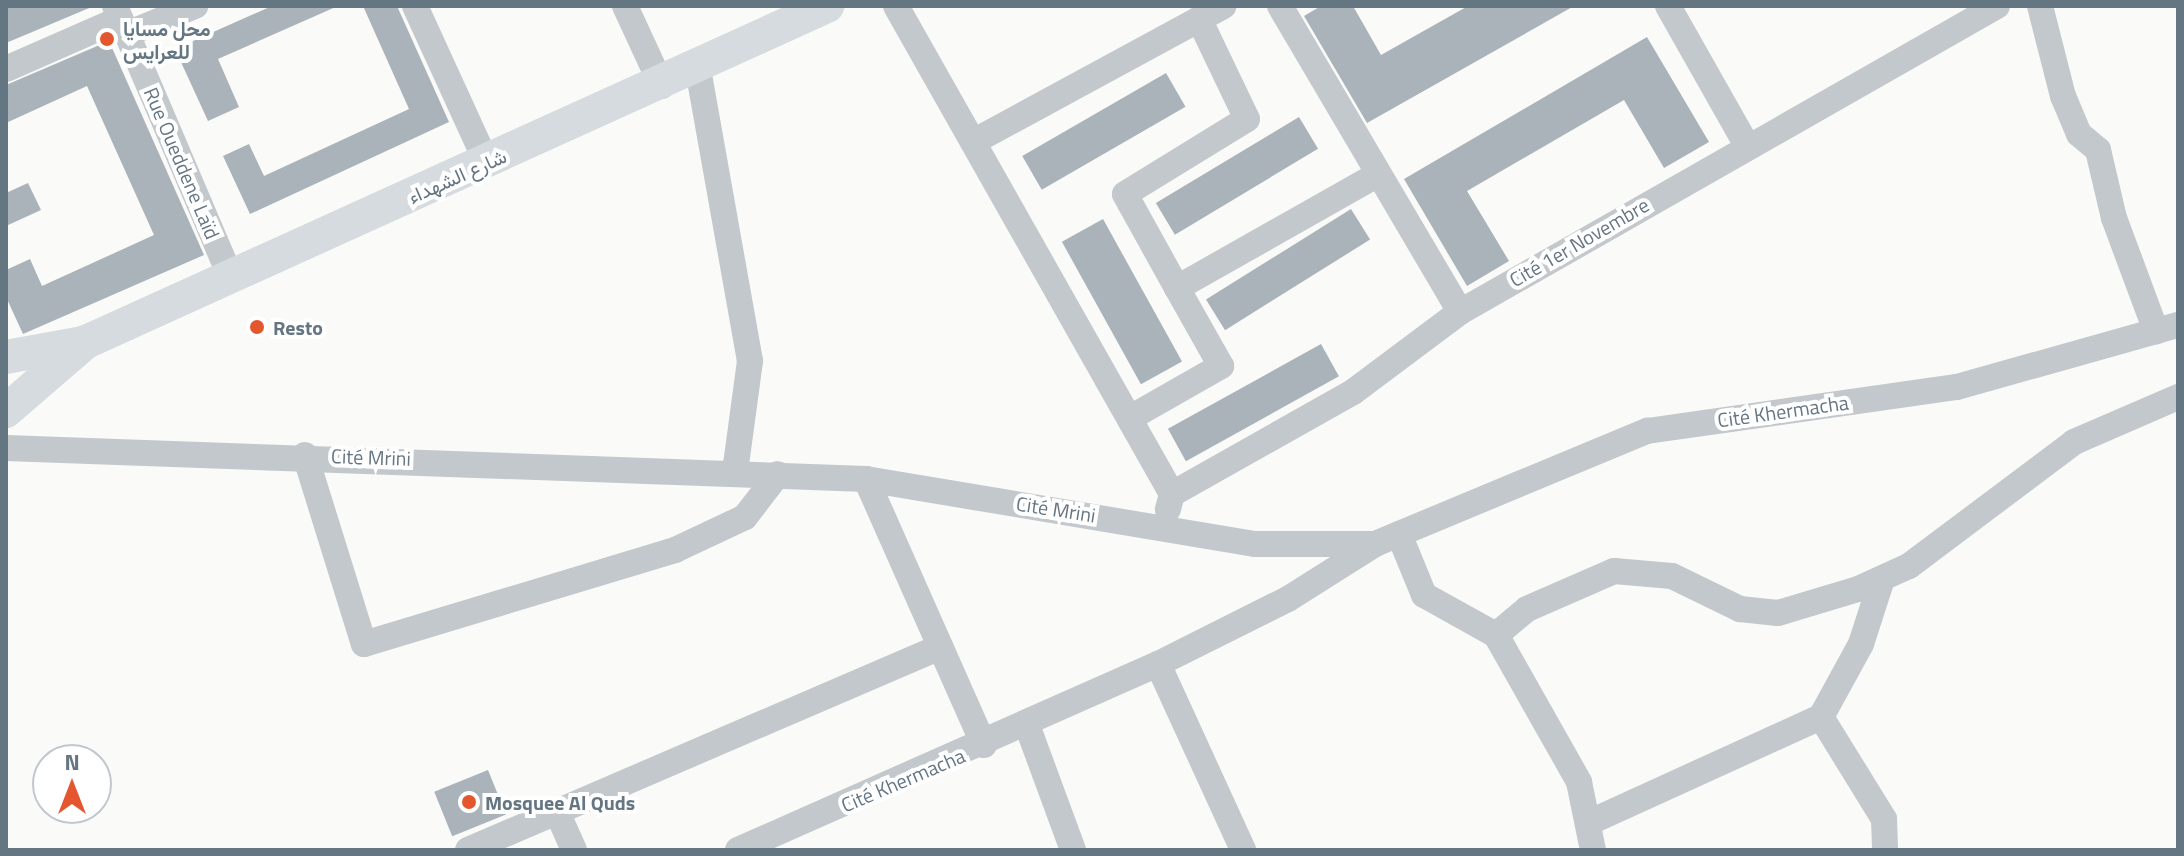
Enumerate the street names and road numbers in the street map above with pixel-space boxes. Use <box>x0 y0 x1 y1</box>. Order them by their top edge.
street label: Rue Oueddene Laïd <box>139 84 225 242</box>
street label: شارع الشهداء <box>404 144 510 208</box>
street label: Cité 1er Novembre <box>1505 192 1653 292</box>
street label: Cité Khermacha <box>1716 390 1850 432</box>
street label: Cité Mrini <box>331 444 411 470</box>
street label: Cité Mrini <box>1015 491 1097 527</box>
street label: Cité Khermacha <box>837 743 969 817</box>

